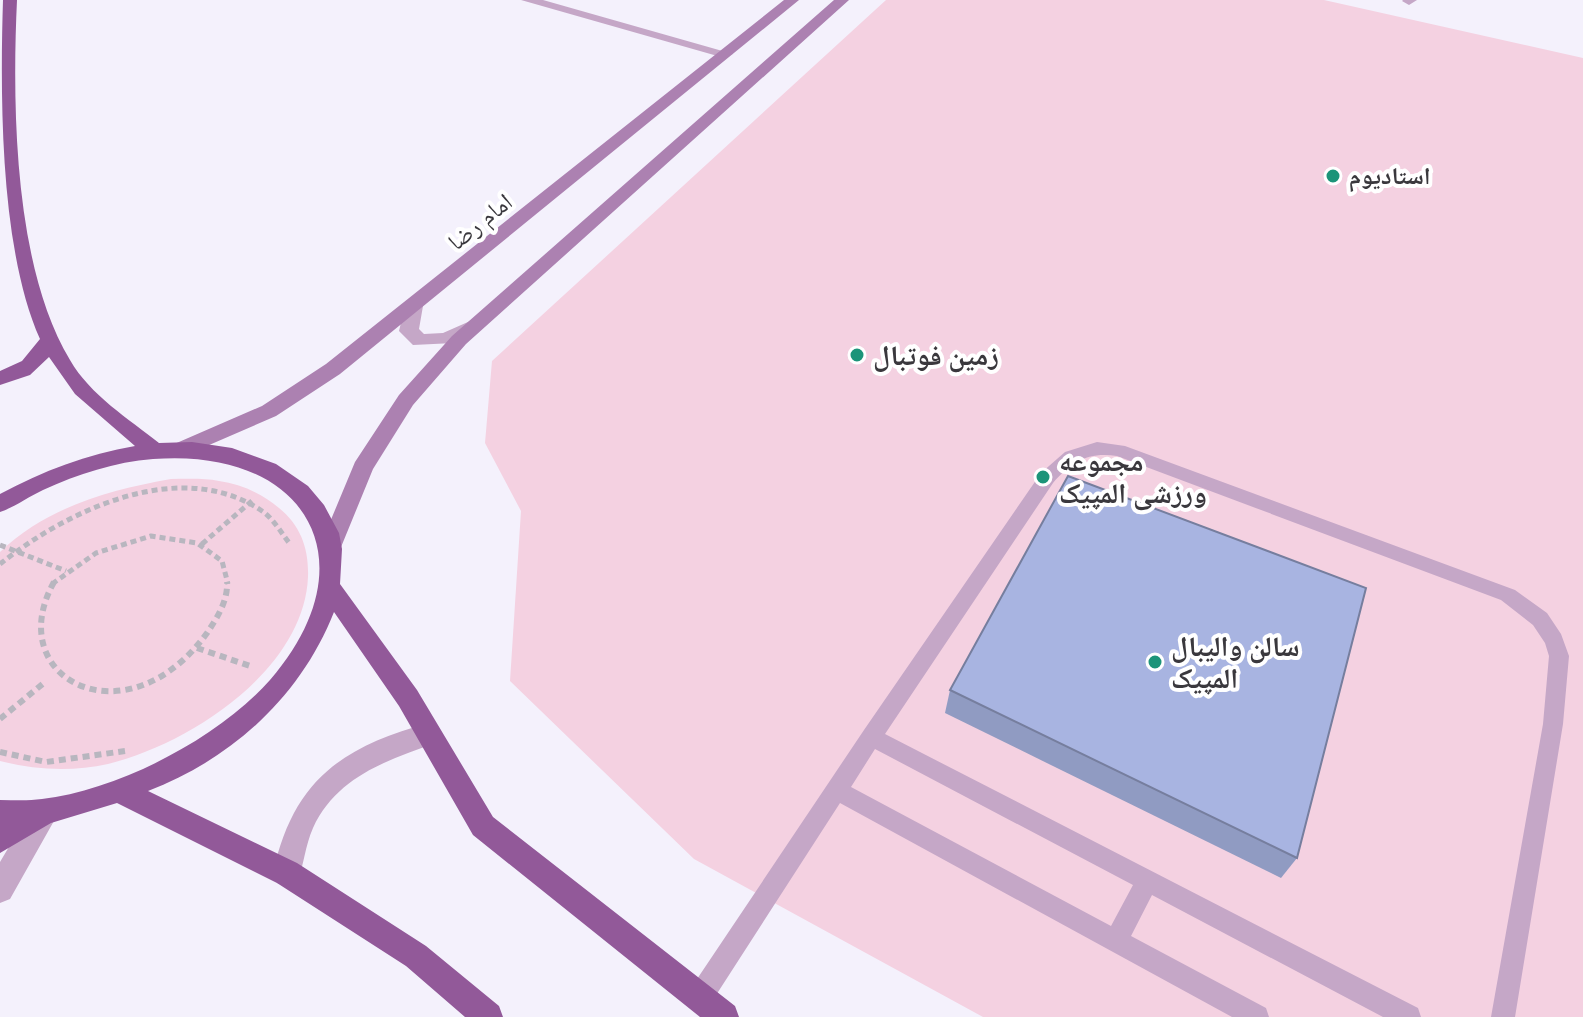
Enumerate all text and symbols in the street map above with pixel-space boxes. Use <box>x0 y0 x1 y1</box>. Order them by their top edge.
place label: استادیوم <box>1349 160 1431 193</box>
marker: استادیوم <box>1324 167 1342 185</box>
street label: امام رضا <box>441 186 519 258</box>
place label: زمین فوتبال <box>873 337 999 373</box>
marker: زمین فوتبال <box>848 346 866 364</box>
place label: مجموعه ورزشی المپیک <box>1059 443 1207 511</box>
marker: مجموعه ورزشی المپیک <box>1034 468 1052 486</box>
place label: سالن والیبال المپیک <box>1171 628 1300 696</box>
marker: سالن والیبال المپیک <box>1146 653 1164 671</box>

